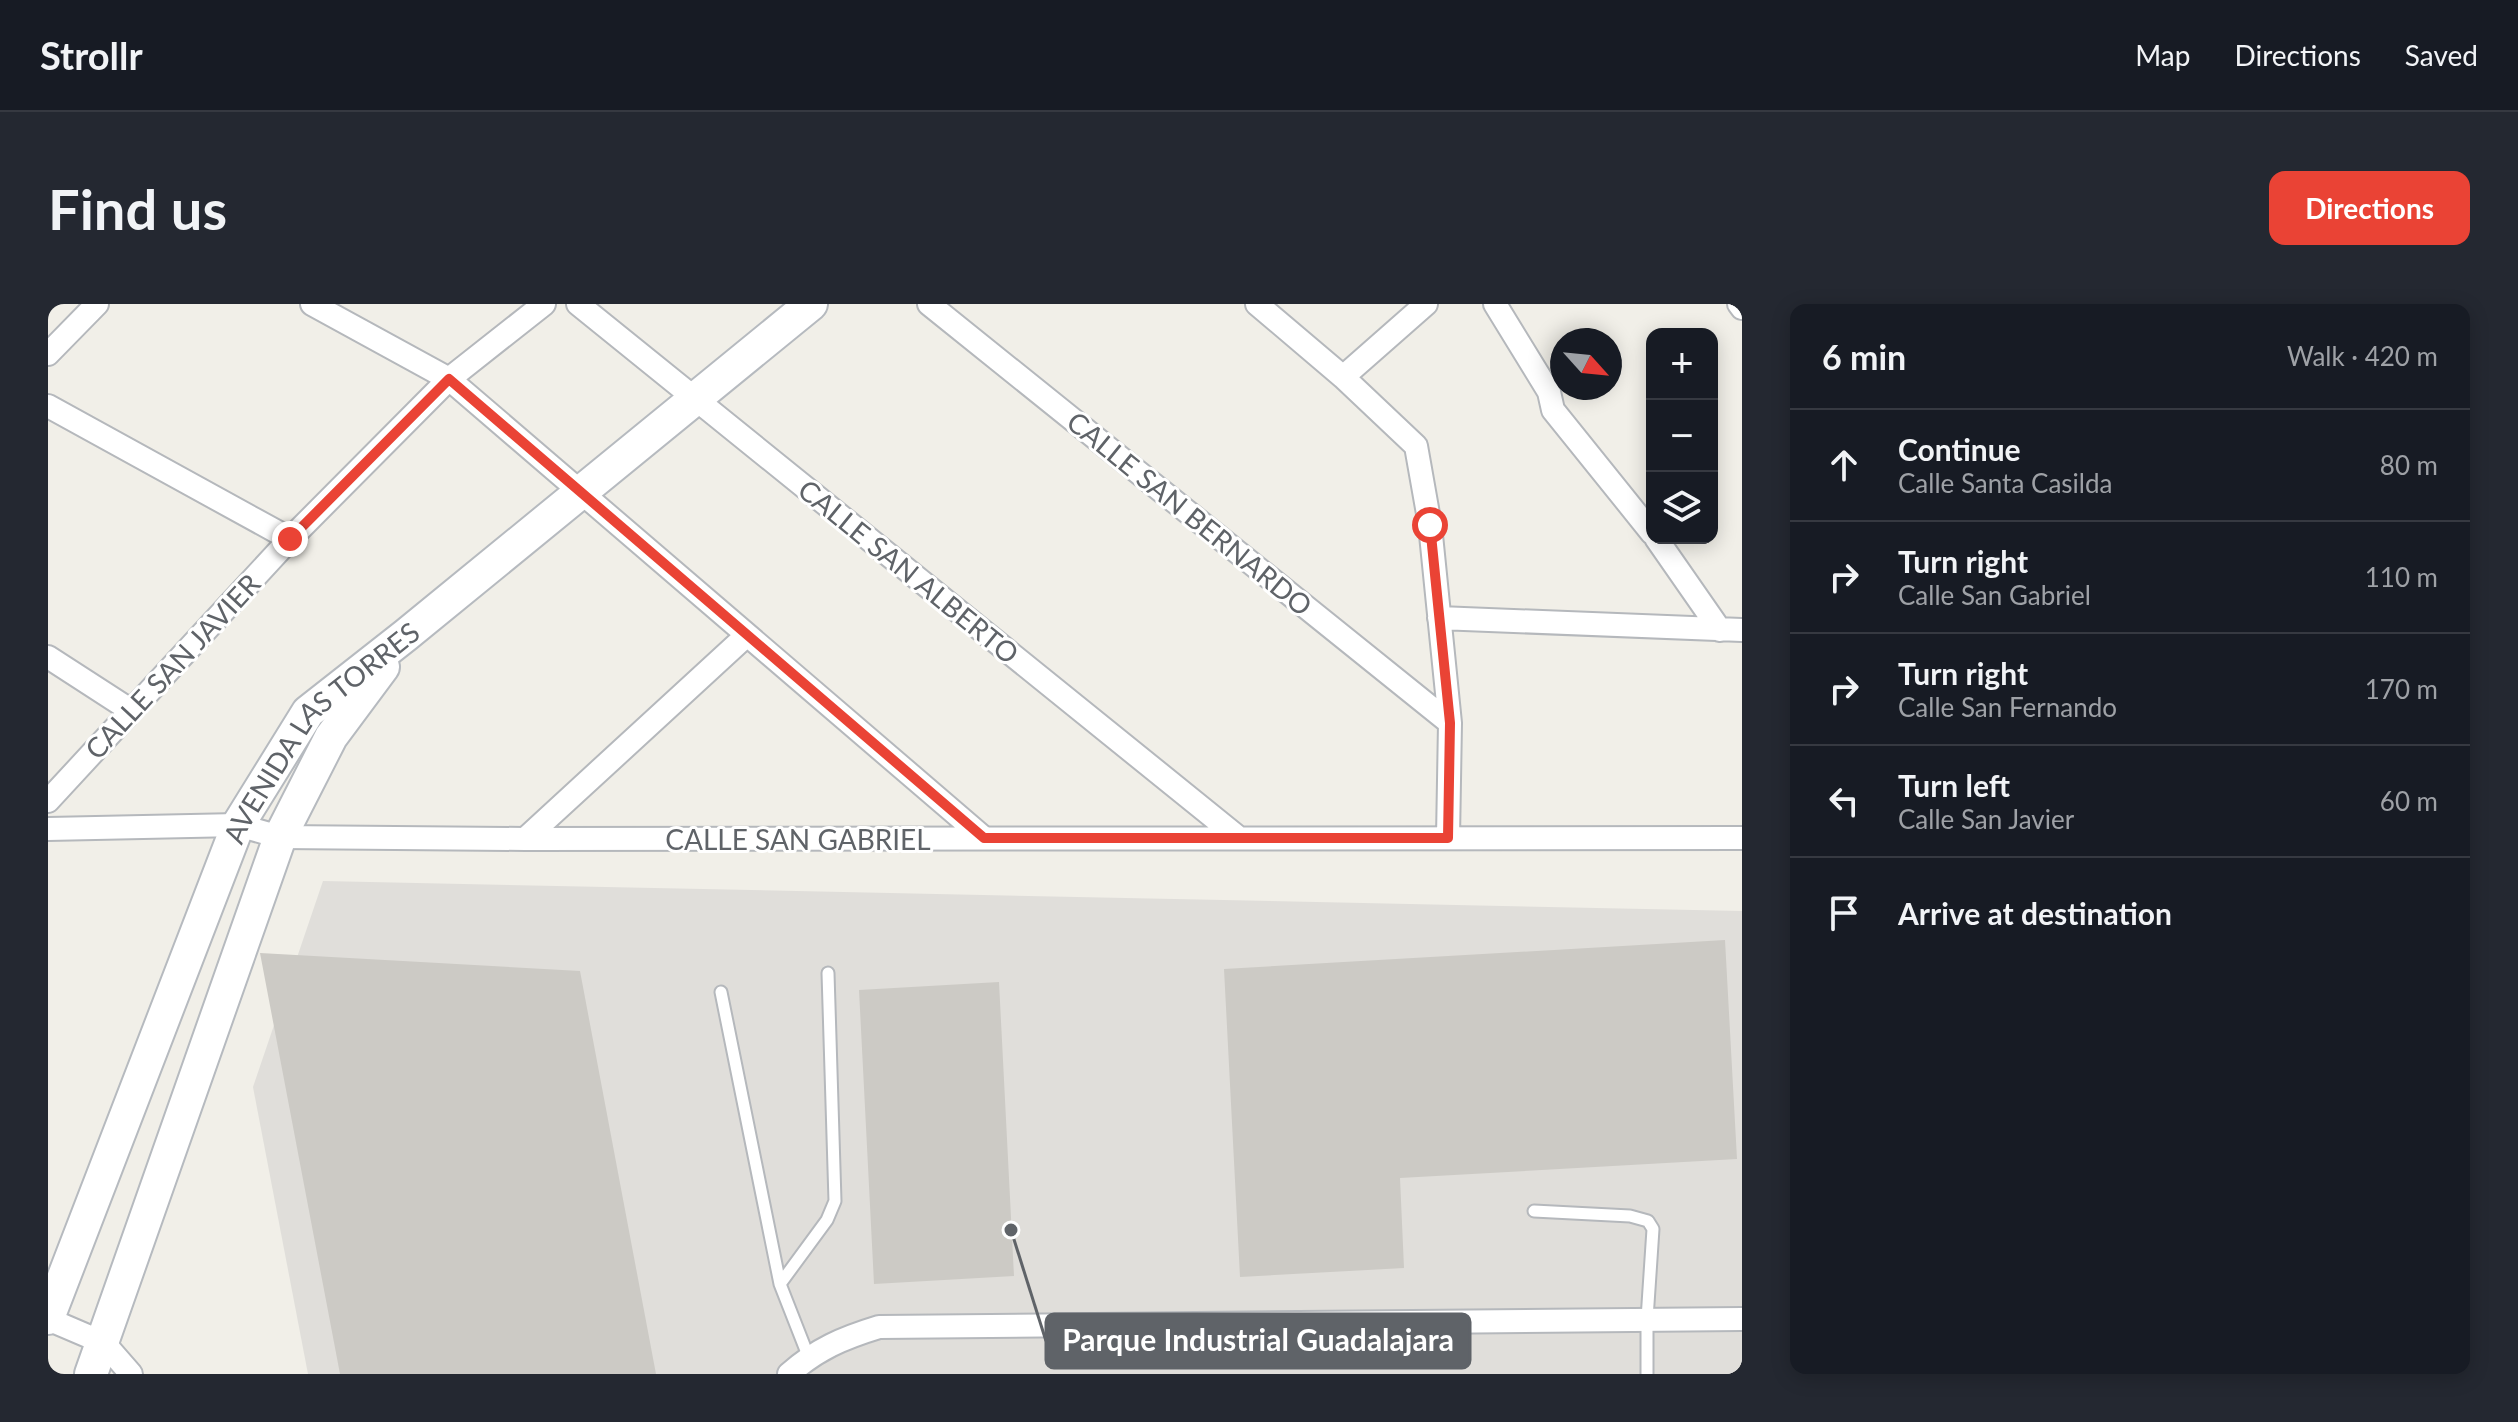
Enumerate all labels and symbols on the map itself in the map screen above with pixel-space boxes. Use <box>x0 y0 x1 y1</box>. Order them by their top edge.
north arrow <box>1550 328 1622 400</box>
street label: CALLE SAN BERNARDO <box>1061 404 1319 622</box>
street label: CALLE SAN ALBERTO <box>792 472 1026 670</box>
route start <box>1412 507 1448 543</box>
route end <box>272 521 308 557</box>
street label: CALLE SAN JAVIER <box>77 566 267 766</box>
street label: AVENIDA LAS TORRES <box>216 614 426 848</box>
street label: CALLE SAN GABRIEL <box>665 822 931 856</box>
callout: Parque Industrial Guadalajara <box>1046 1314 1470 1368</box>
text: Parque Industrial Guadalajara <box>1062 1321 1454 1357</box>

